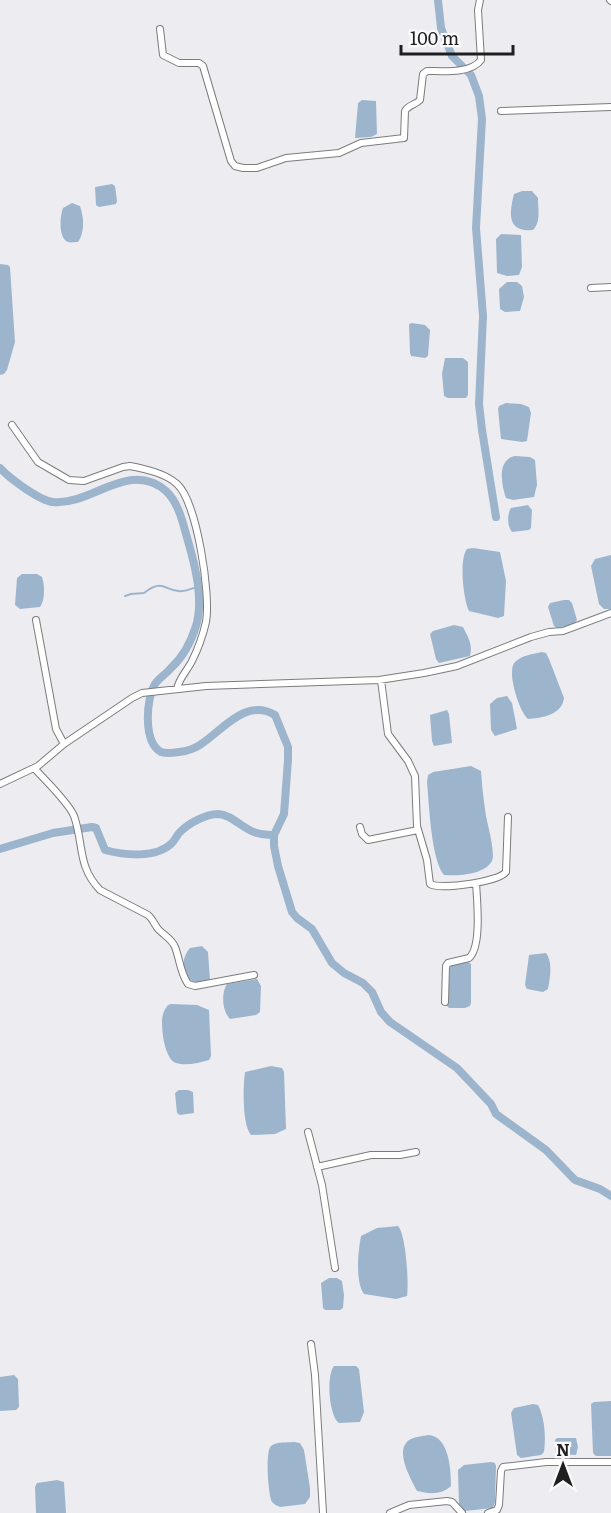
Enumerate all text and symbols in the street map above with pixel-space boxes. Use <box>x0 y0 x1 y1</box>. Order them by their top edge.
scale bar <box>401 18 514 56</box>
text: 100 m <box>410 24 459 51</box>
north arrow <box>533 1435 593 1495</box>
text: N <box>556 1437 570 1461</box>

